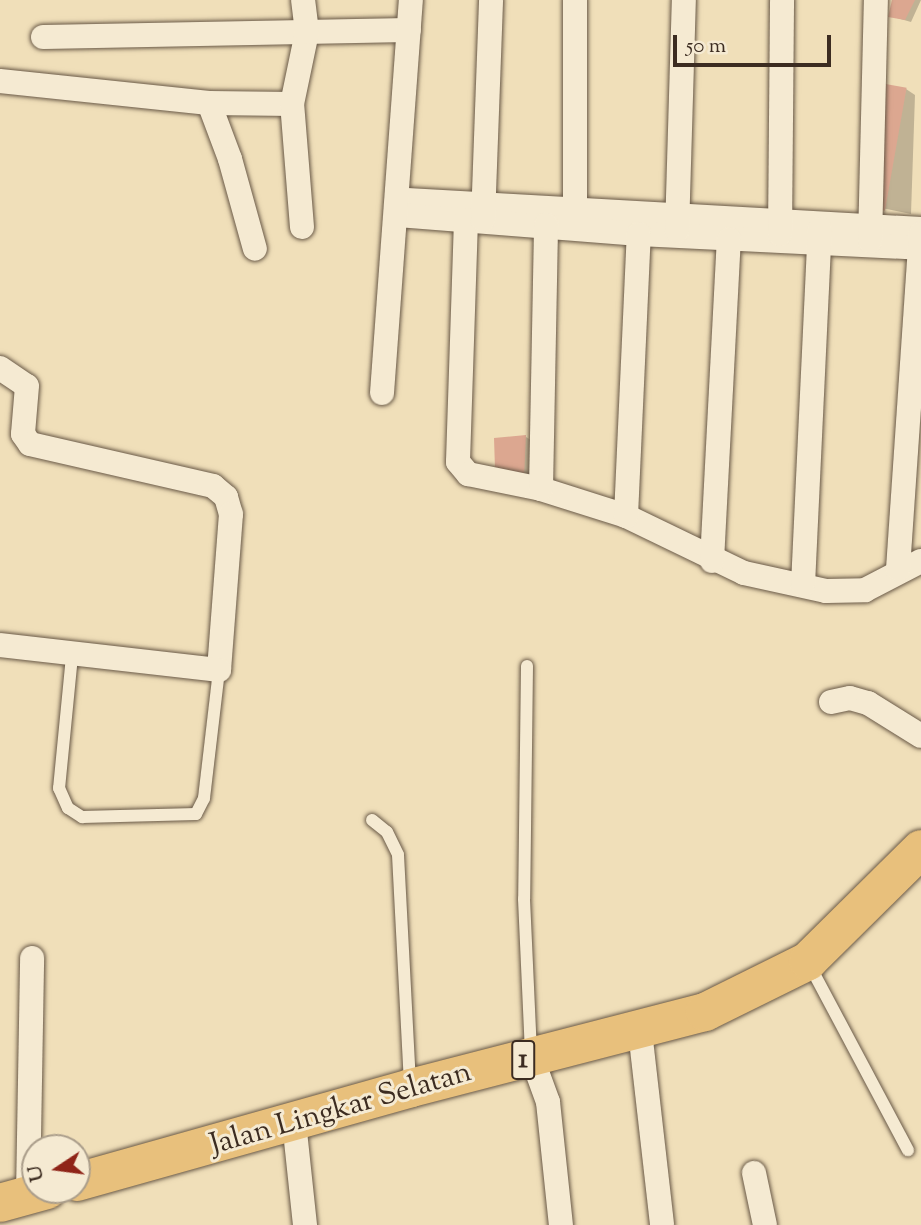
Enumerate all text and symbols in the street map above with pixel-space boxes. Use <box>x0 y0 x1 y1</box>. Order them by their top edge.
scale bar <box>676 21 834 65</box>
text: 50 m <box>686 32 726 62</box>
road number: 1 <box>511 1036 535 1084</box>
street label: Jalan Lingkar Selatan <box>206 1055 476 1165</box>
north arrow <box>21 1134 91 1204</box>
text: U <box>22 1163 52 1184</box>

